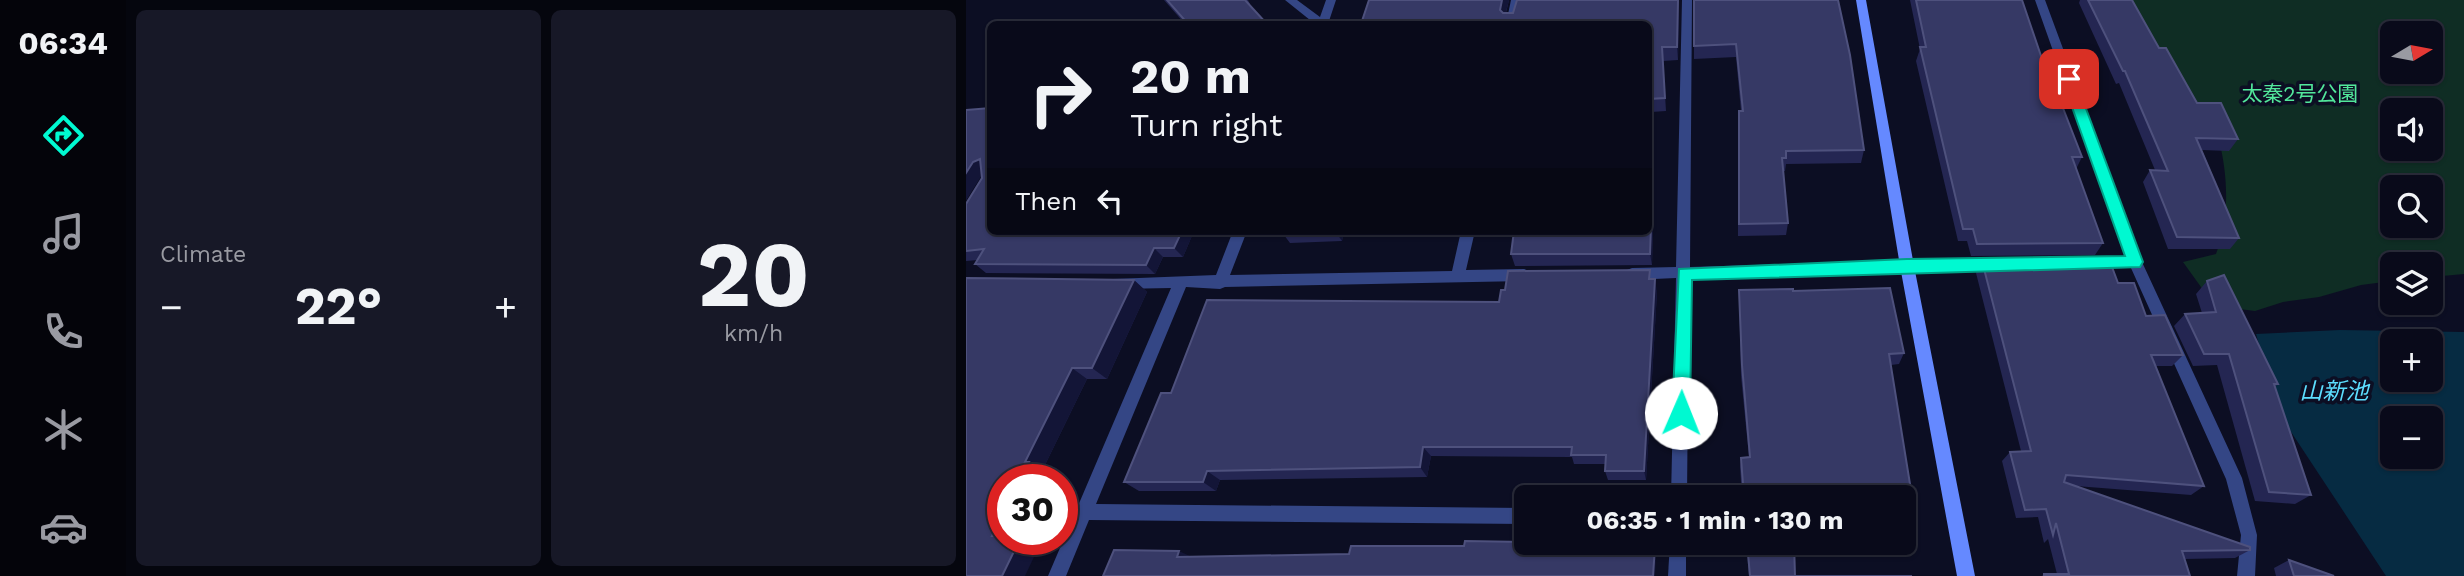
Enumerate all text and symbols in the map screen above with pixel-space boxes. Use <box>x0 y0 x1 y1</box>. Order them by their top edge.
north arrow <box>2380 21 2443 84</box>
map controls <box>2380 21 2443 469</box>
text: 06:34 <box>18 24 108 62</box>
text: 20 m <box>1130 47 1251 105</box>
icon: right <box>1015 49 1106 140</box>
pin <box>2039 49 2099 109</box>
icon: arrive <box>2050 60 2088 98</box>
park label: 太秦2号公園 <box>2241 81 2359 106</box>
button: sound <box>2380 98 2443 161</box>
text: Turn right <box>1130 106 1282 144</box>
icon: directions <box>39 111 88 160</box>
button: search <box>2380 175 2443 238</box>
icon: left <box>1091 182 1129 220</box>
text: Then <box>1015 186 1077 216</box>
icon: music <box>39 209 88 258</box>
text: 20 <box>697 221 810 328</box>
text: Climate <box>160 241 246 268</box>
button: layers <box>2380 252 2443 315</box>
text: 22° <box>295 276 382 337</box>
text: − <box>160 285 183 329</box>
text: + <box>494 285 517 329</box>
icon: phone <box>39 307 88 356</box>
text: km/h <box>724 320 783 347</box>
button: + <box>2380 329 2443 392</box>
position arrow <box>1644 376 1718 450</box>
water label: 山新池 <box>2300 378 2371 405</box>
icon: climate <box>39 405 88 454</box>
button: − <box>2380 406 2443 469</box>
speed limit sign: 30 <box>987 464 1078 555</box>
icon: car <box>39 503 88 552</box>
text: 06:35 · 1 min · 130 m <box>1587 505 1843 535</box>

